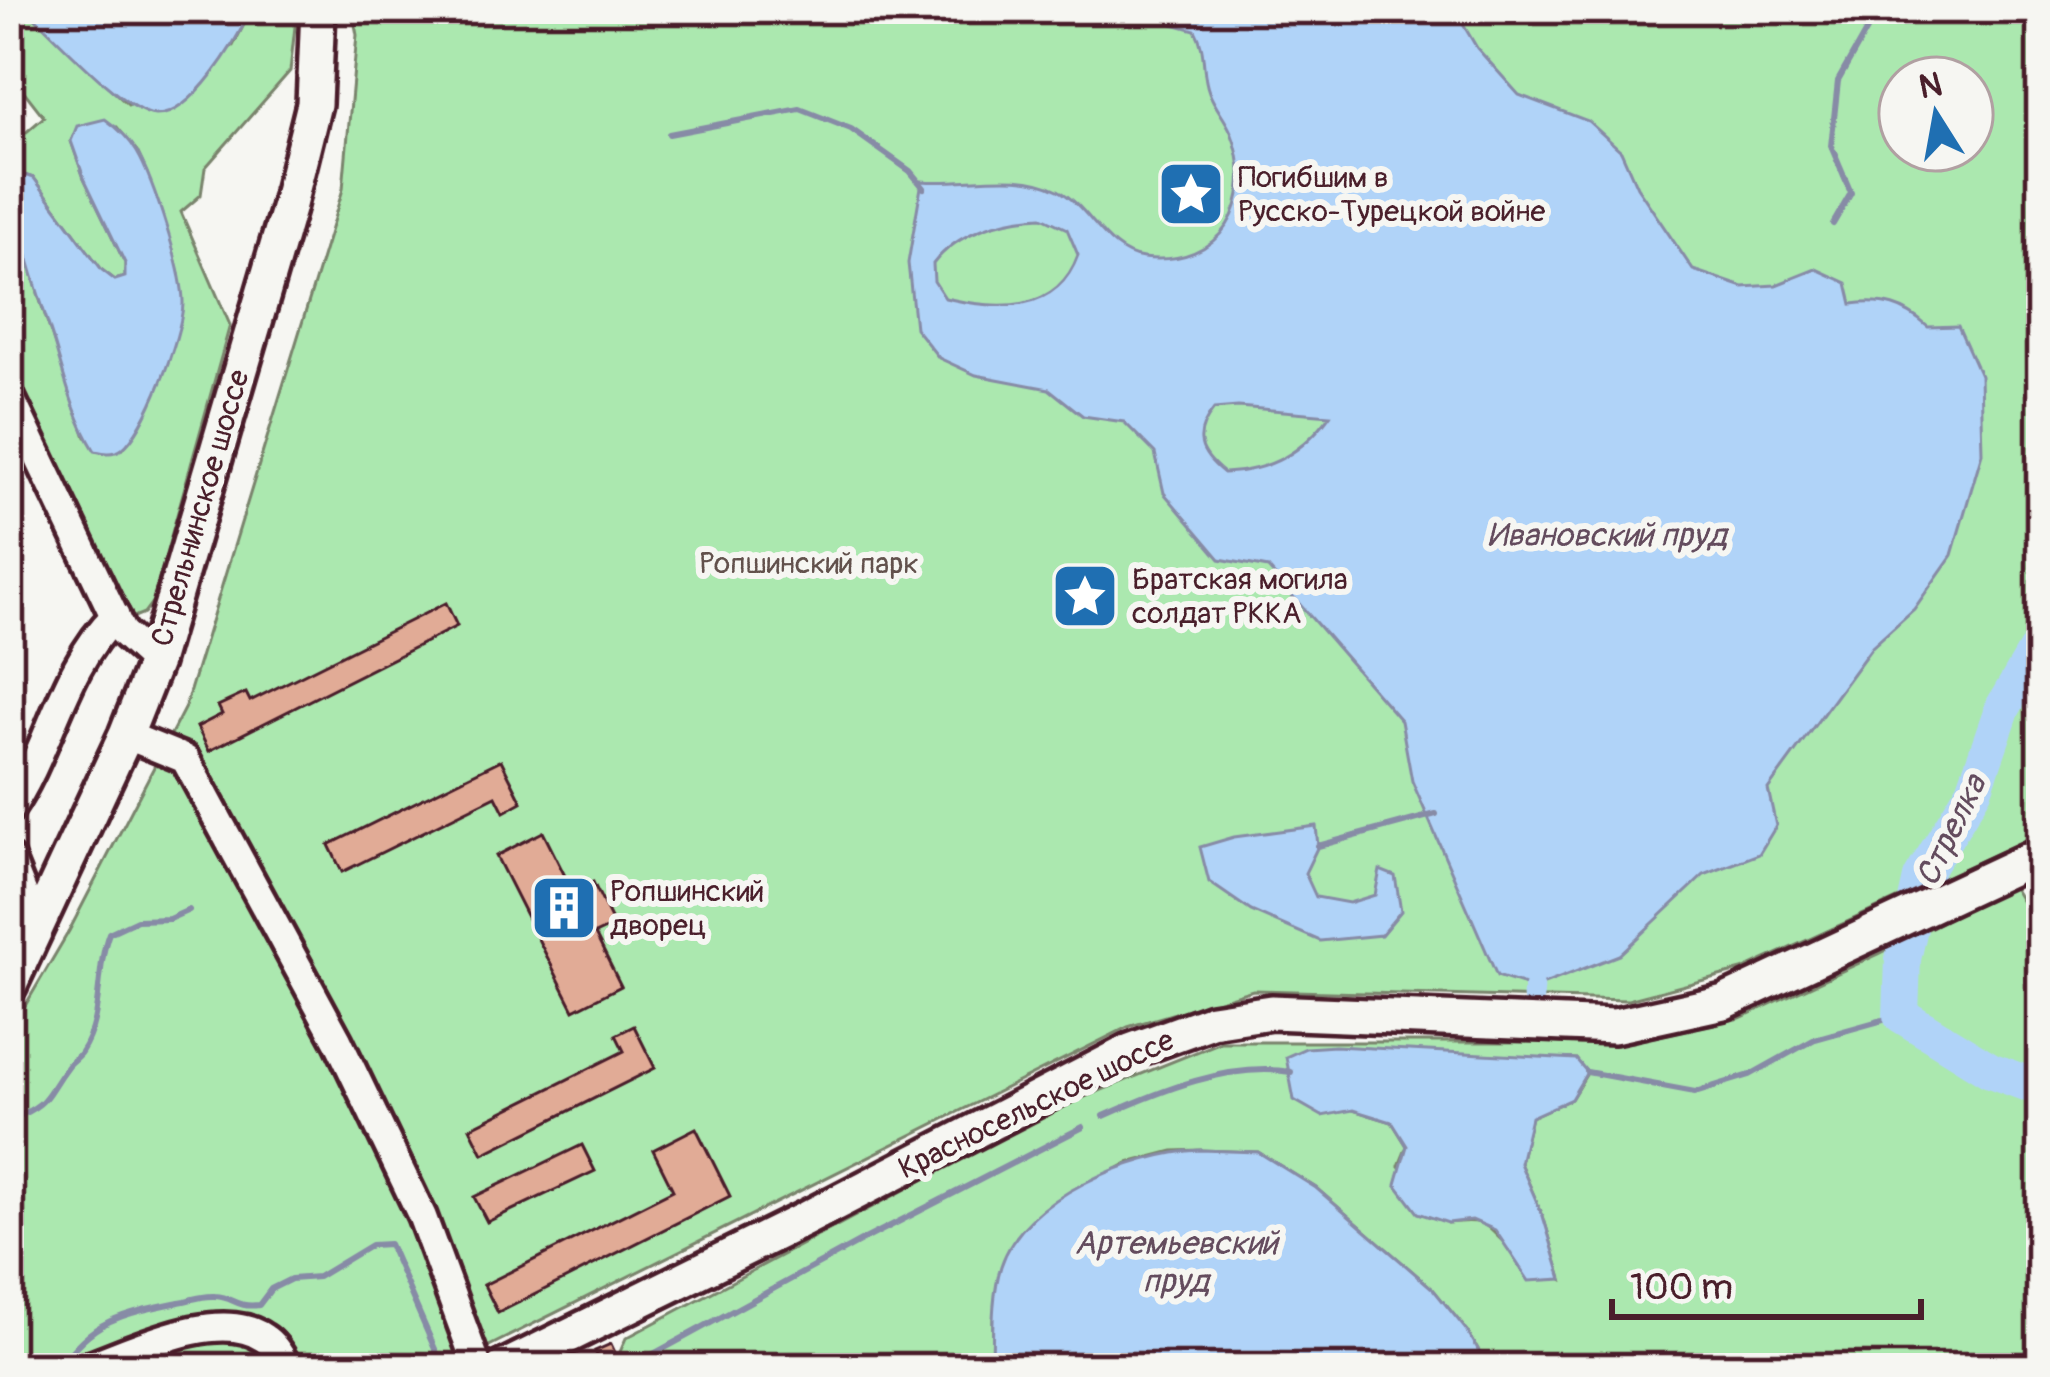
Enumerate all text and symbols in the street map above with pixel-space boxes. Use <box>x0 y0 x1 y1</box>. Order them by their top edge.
north arrow <box>1876 54 1996 174</box>
text: N <box>1916 64 1945 108</box>
place icon: Погибшим в Русско-Турецкой войне <box>1156 159 1226 229</box>
place label: Погибшим в Русско-Турецкой войне <box>1238 159 1546 230</box>
street label: Стрельнинское шоссе <box>143 365 258 651</box>
water label: Ивановский пруд <box>1487 515 1730 556</box>
park label: Ропшинский парк <box>699 545 919 582</box>
place icon: Братская могила солдат РККА <box>1050 561 1120 631</box>
place label: Братская могила солдат РККА <box>1132 561 1348 632</box>
water label: Стрелка <box>1907 767 1996 893</box>
building icon: Ропшинский дворец <box>529 873 599 943</box>
place label: Ропшинский дворец <box>610 873 764 944</box>
street label: Красносельское шоссе <box>892 1022 1180 1187</box>
water label: Артемьевский пруд <box>1074 1223 1281 1302</box>
scale bar <box>1612 1245 1921 1319</box>
text: 100 m <box>1630 1265 1733 1310</box>

